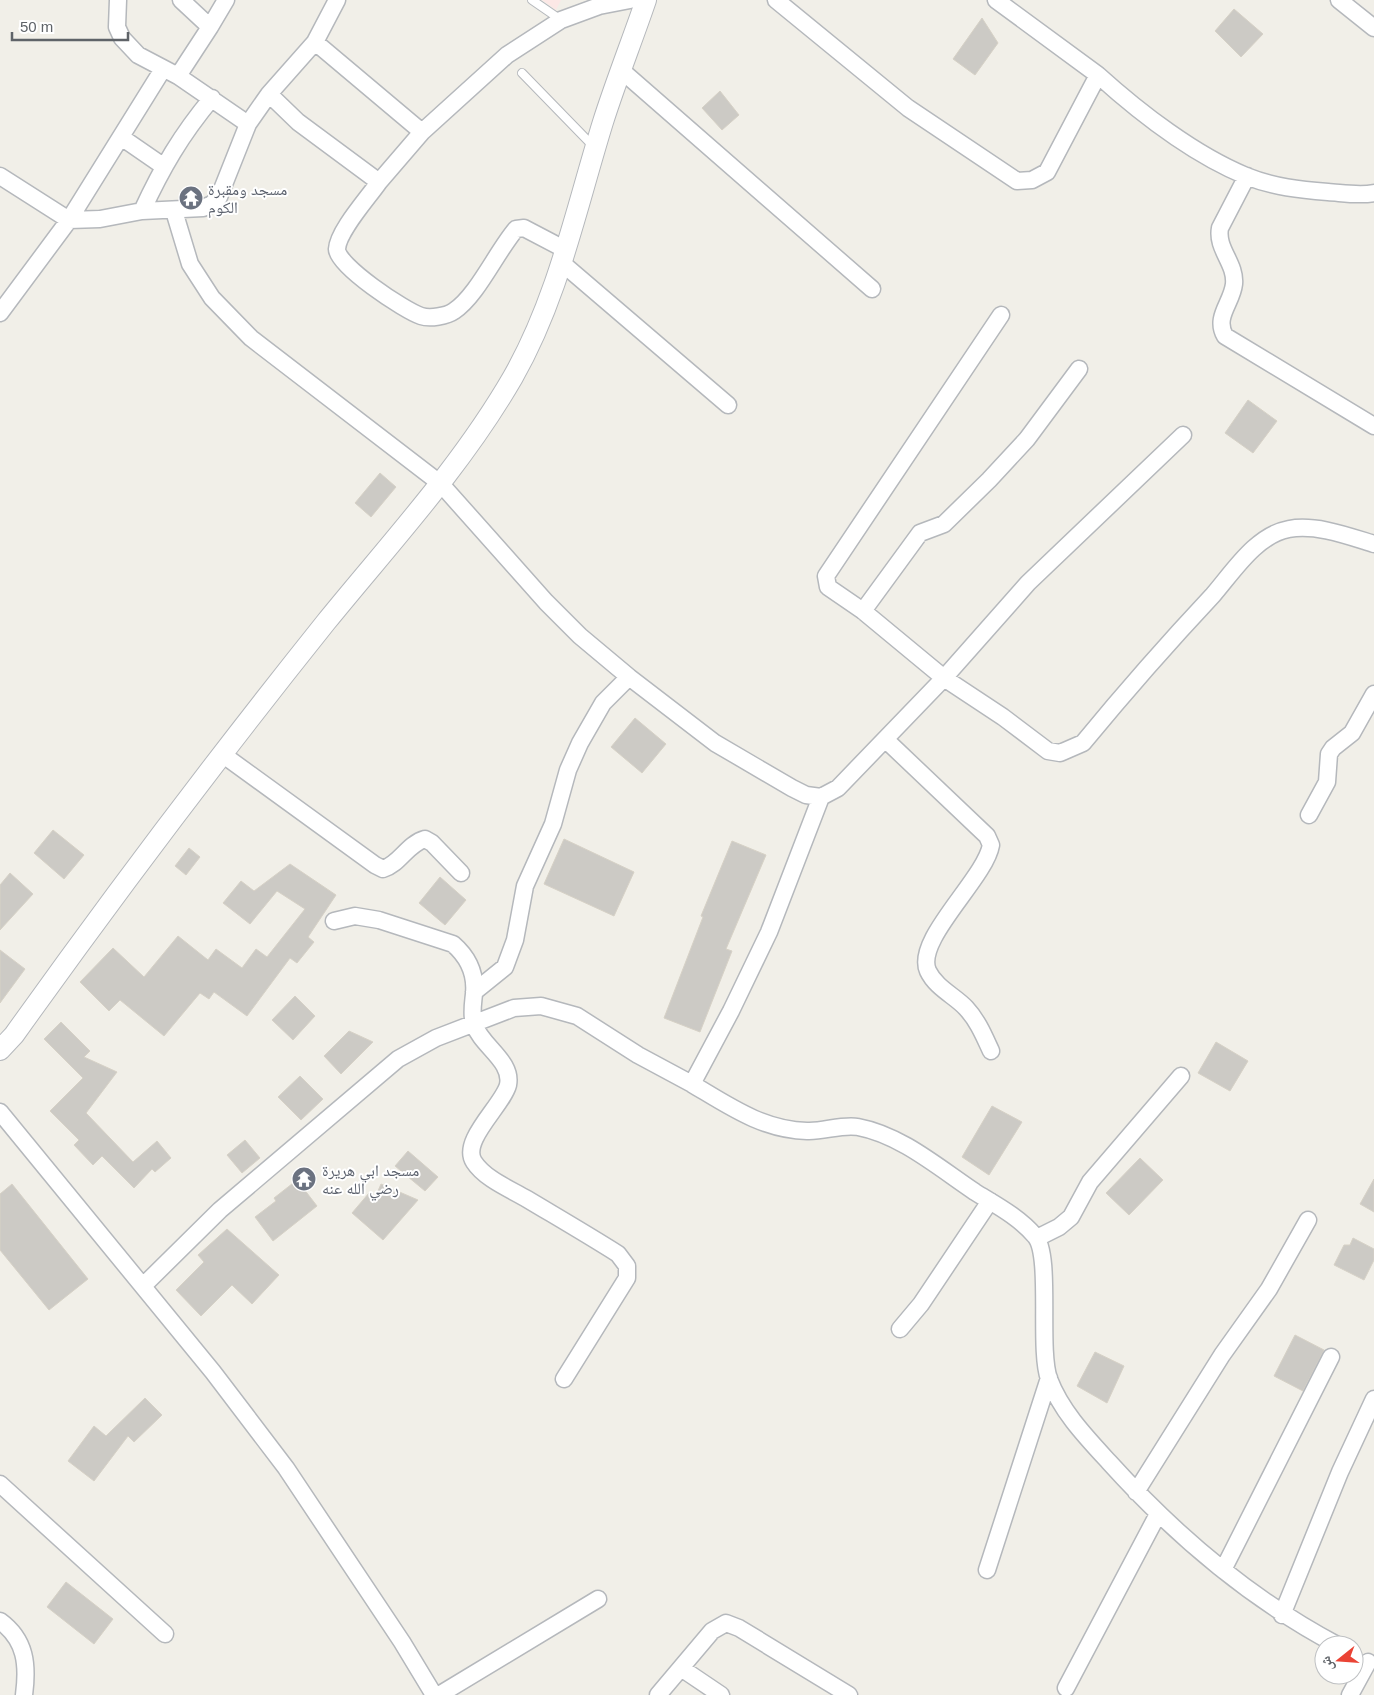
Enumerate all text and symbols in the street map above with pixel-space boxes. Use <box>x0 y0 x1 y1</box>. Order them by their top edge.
scale bar <box>12 10 129 42</box>
text: 50 m <box>20 18 53 35</box>
place label: مسجد ومقبرة الكوم <box>208 181 287 218</box>
temple icon: مسجد ومقبرة الكوم <box>178 185 204 211</box>
place label: مسجد ابي هريرة رضي الله عنه <box>322 1162 419 1201</box>
temple icon: مسجد ابي هريرة رضي الله عنه <box>291 1166 317 1192</box>
north arrow <box>1314 1635 1364 1685</box>
text: ش <box>1317 1654 1337 1673</box>

